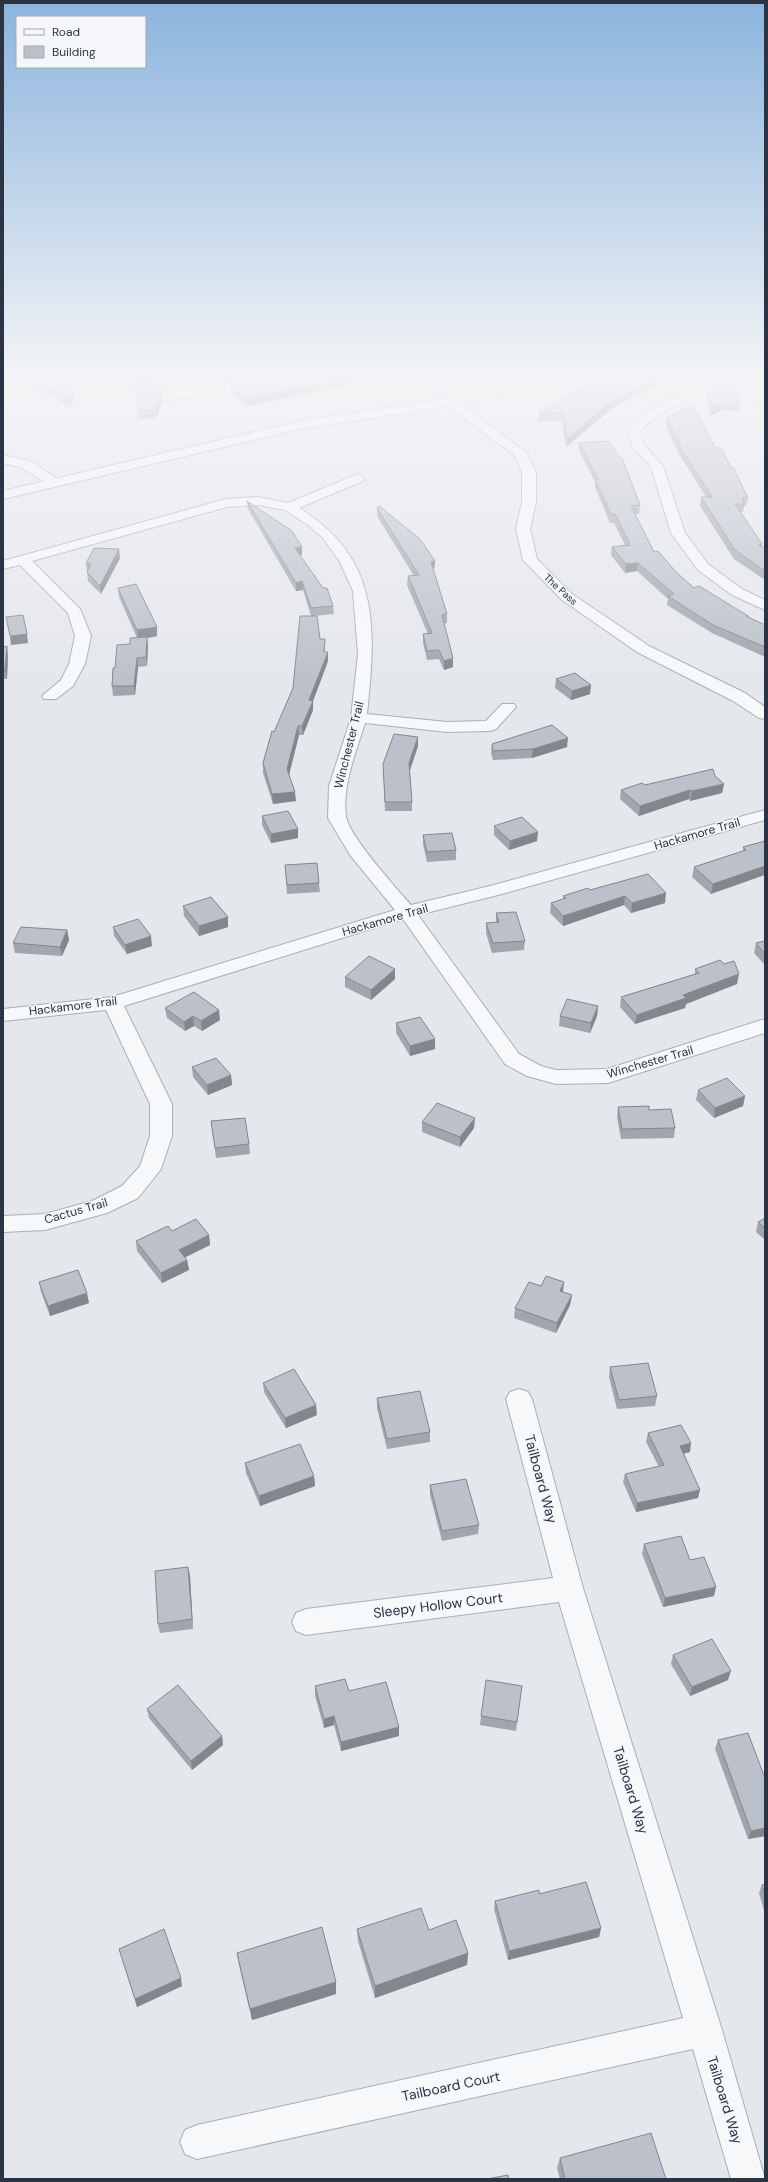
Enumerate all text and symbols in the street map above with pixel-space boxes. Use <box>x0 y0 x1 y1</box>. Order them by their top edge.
legend <box>16 16 146 68</box>
text: Road <box>52 24 80 40</box>
text: Building <box>52 44 96 60</box>
street label: The Pass <box>541 571 580 608</box>
street label: Winchester Trail <box>330 700 368 790</box>
street label: Hackamore Trail <box>652 814 742 854</box>
street label: Hackamore Trail <box>340 900 430 940</box>
street label: Hackamore Trail <box>28 993 118 1019</box>
street label: Winchester Trail <box>605 1042 695 1082</box>
street label: Cactus Trail <box>42 1194 110 1228</box>
street label: Tailboard Way <box>521 1433 562 1526</box>
street label: Sleepy Hollow Court <box>372 1588 504 1622</box>
street label: Tailboard Way <box>609 1744 653 1836</box>
street label: Tailboard Way <box>703 2054 747 2146</box>
street label: Tailboard Court <box>400 2067 502 2105</box>

